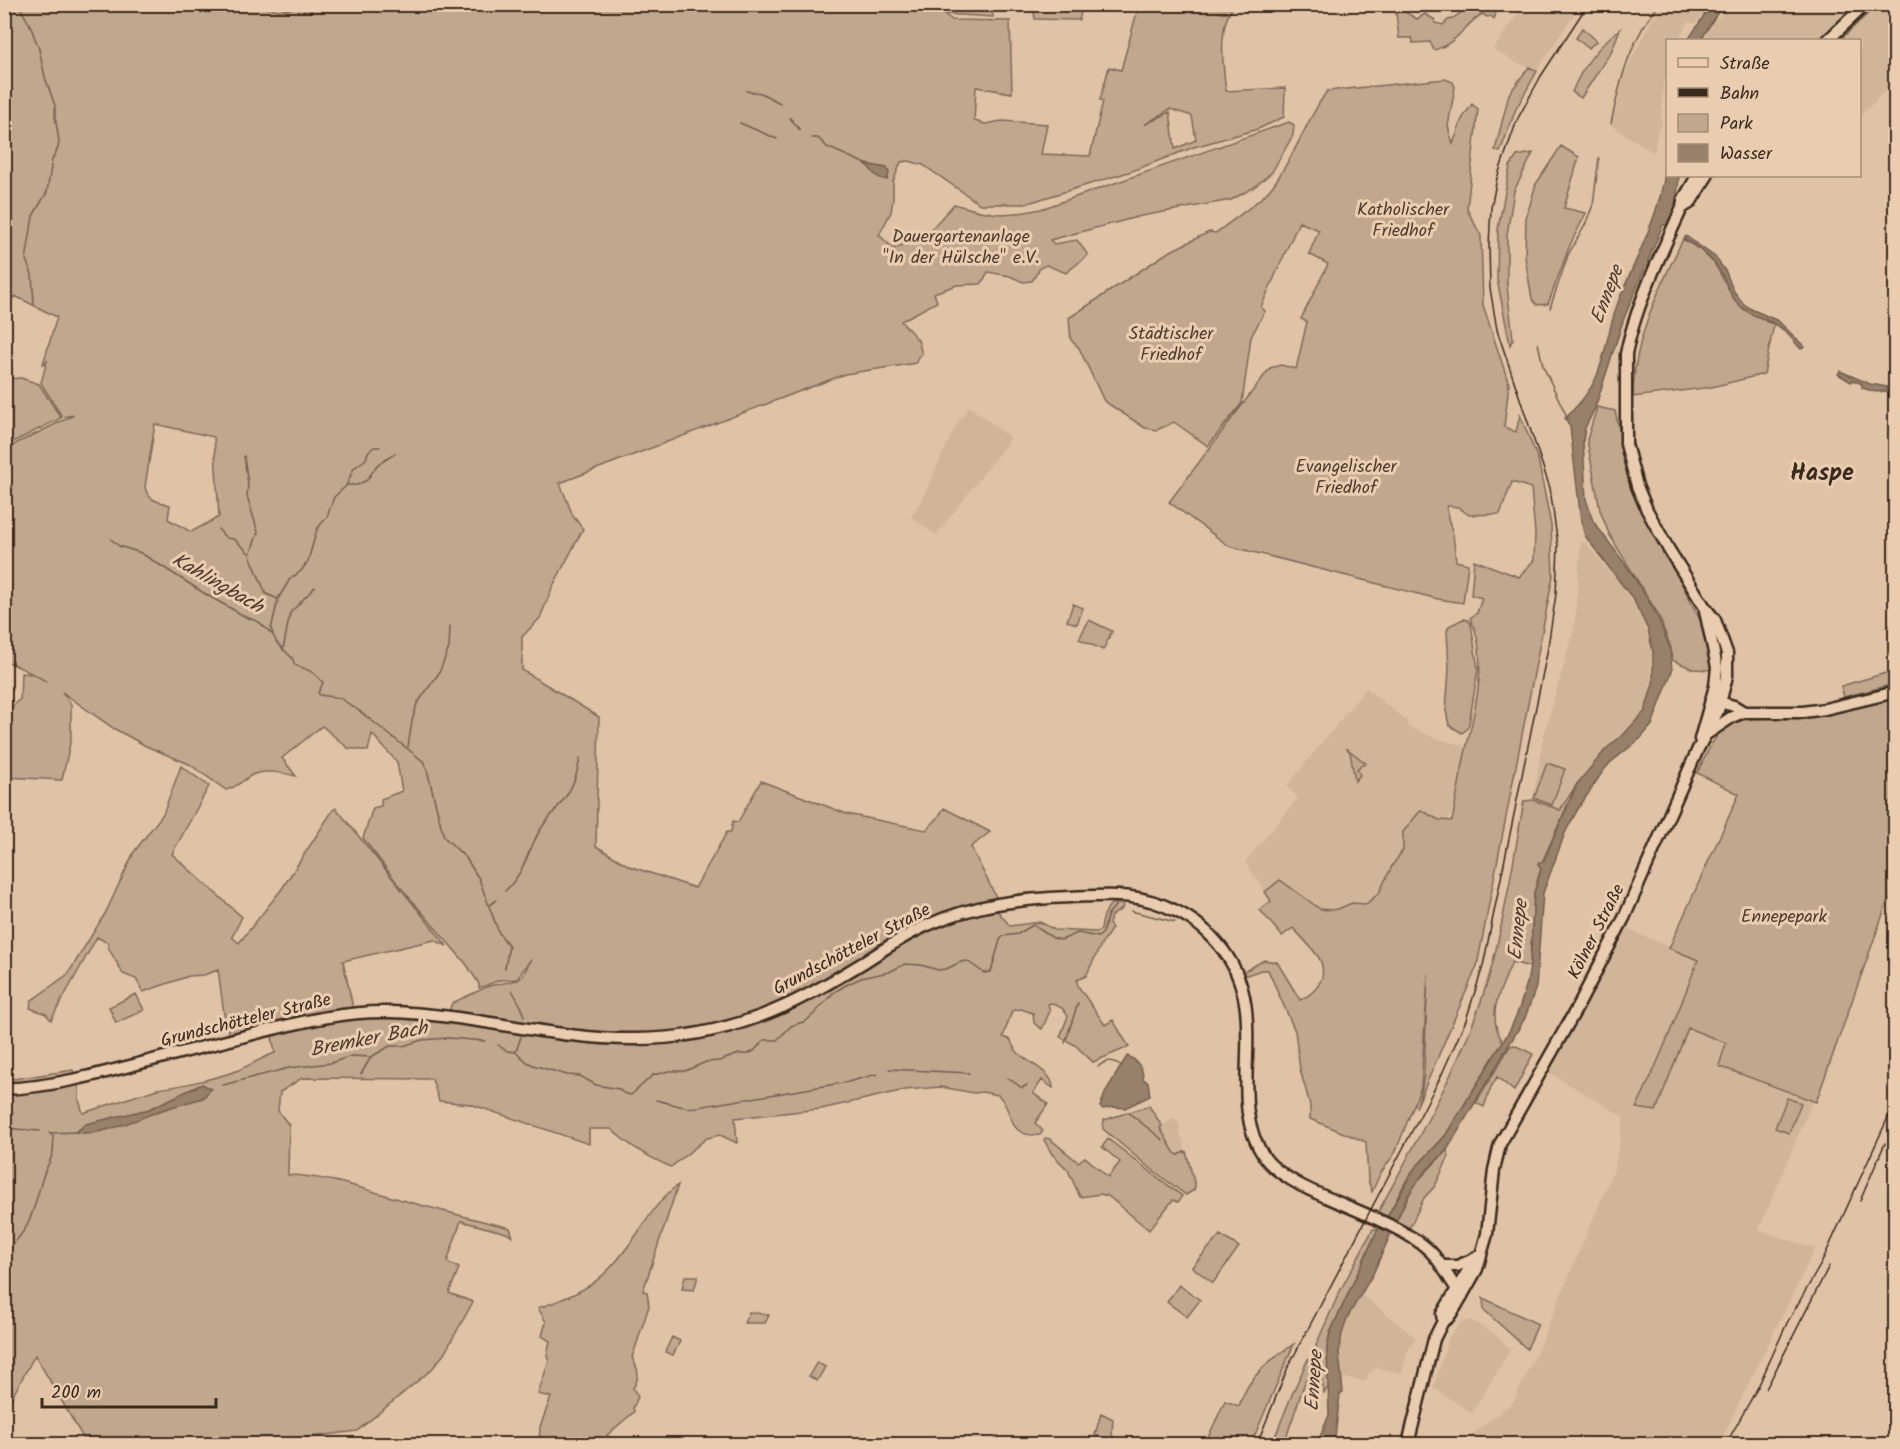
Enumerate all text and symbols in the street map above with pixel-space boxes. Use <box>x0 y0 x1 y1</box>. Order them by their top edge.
legend <box>1666 39 1861 177</box>
text: Straße <box>1720 50 1770 79</box>
text: Bahn <box>1720 80 1759 109</box>
text: Park <box>1720 110 1753 139</box>
text: Wasser <box>1720 140 1773 169</box>
park label: Katholischer Friedhof <box>1357 196 1450 246</box>
park label: Dauergartenanlage "In der Hülsche" e.V. <box>883 223 1039 273</box>
water label: Ennepe <box>1582 259 1635 329</box>
park label: Städtischer Friedhof <box>1129 320 1214 370</box>
park label: Evangelischer Friedhof <box>1296 453 1397 503</box>
district label: Haspe <box>1790 454 1854 493</box>
water label: Kahlingbach <box>165 545 271 624</box>
street label: Kölner Straße <box>1561 879 1633 985</box>
street label: Grundschötteler Straße <box>768 896 936 1004</box>
water label: Ennepe <box>1500 896 1538 962</box>
park label: Ennepepark <box>1741 903 1828 932</box>
street label: Grundschötteler Straße <box>158 986 334 1056</box>
water label: Bremker Bach <box>308 1013 433 1067</box>
water label: Ennepe <box>1297 1348 1333 1412</box>
scale bar <box>42 1371 216 1409</box>
text: 200 m <box>51 1379 101 1408</box>

